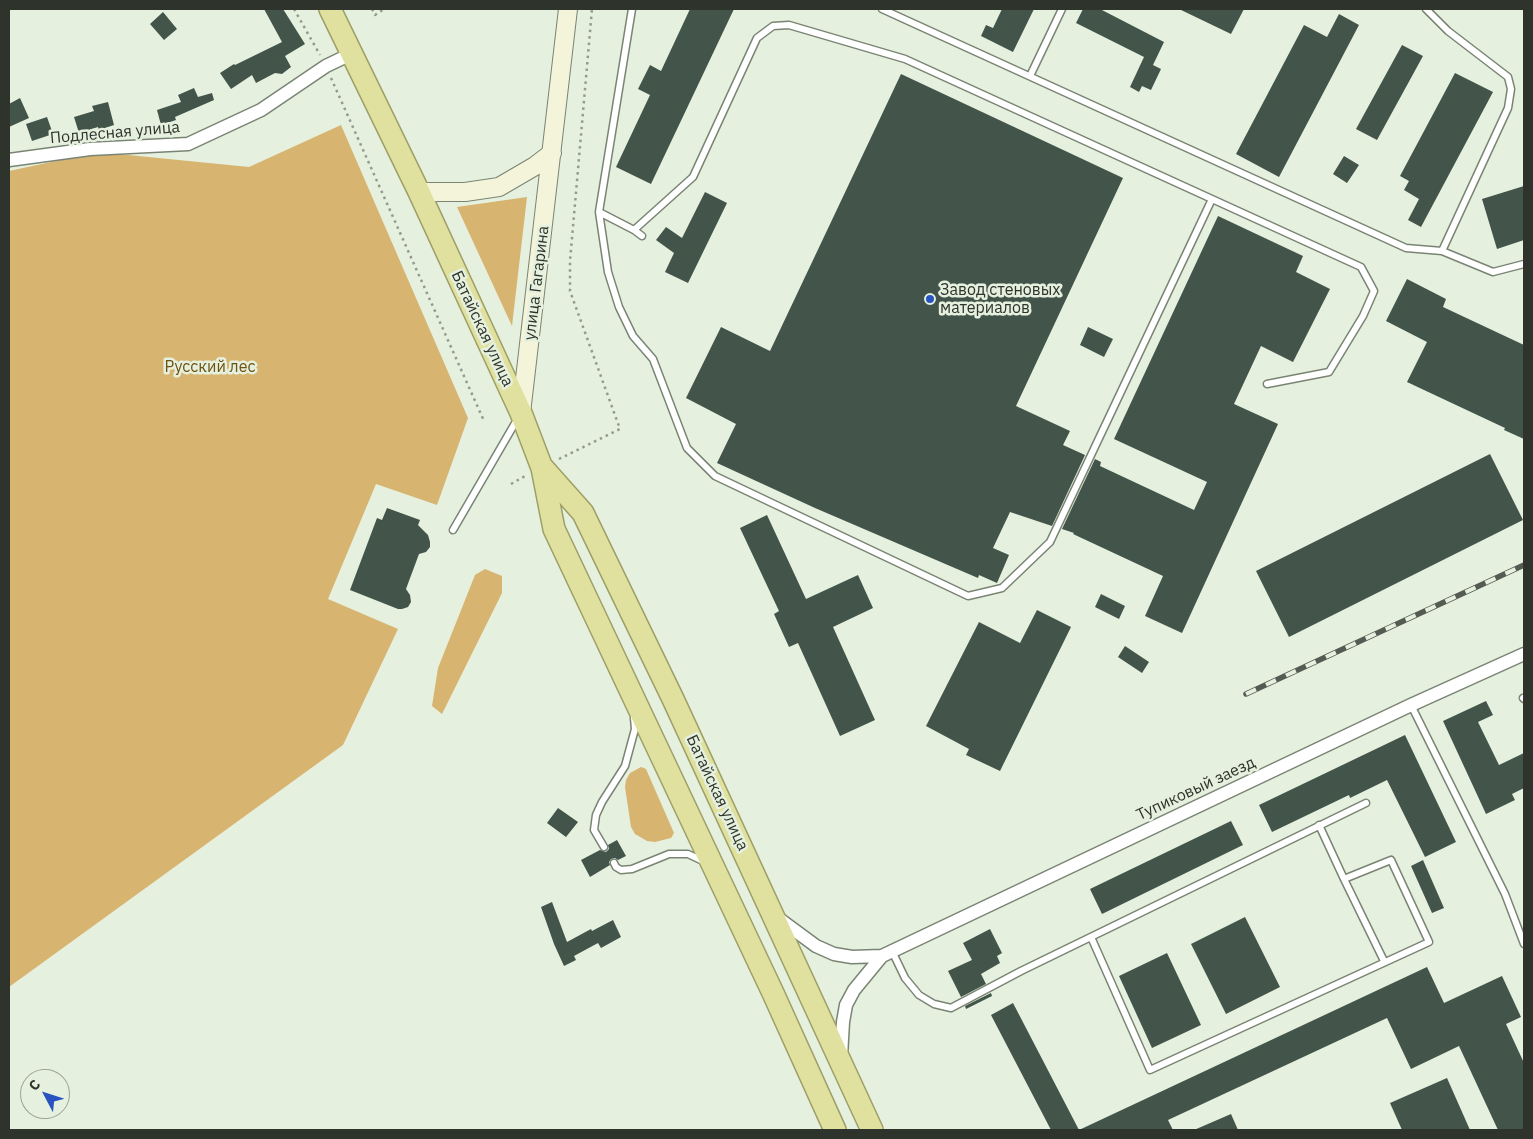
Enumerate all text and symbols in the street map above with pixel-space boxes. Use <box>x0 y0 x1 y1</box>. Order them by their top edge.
street label: Подлесная улица <box>49 118 181 148</box>
street label: улица Гагарина <box>520 225 554 341</box>
street label: Батайская улица <box>447 268 517 390</box>
place label: Завод стеновых материалов <box>940 280 1060 318</box>
marker: Завод стеновых материалов <box>924 293 936 305</box>
park label: Русский лес <box>165 357 255 377</box>
street label: Батайская улица <box>682 732 752 854</box>
street label: Тупиковый заезд <box>1133 753 1259 825</box>
north arrow <box>20 1069 70 1119</box>
text: С <box>24 1076 44 1094</box>

